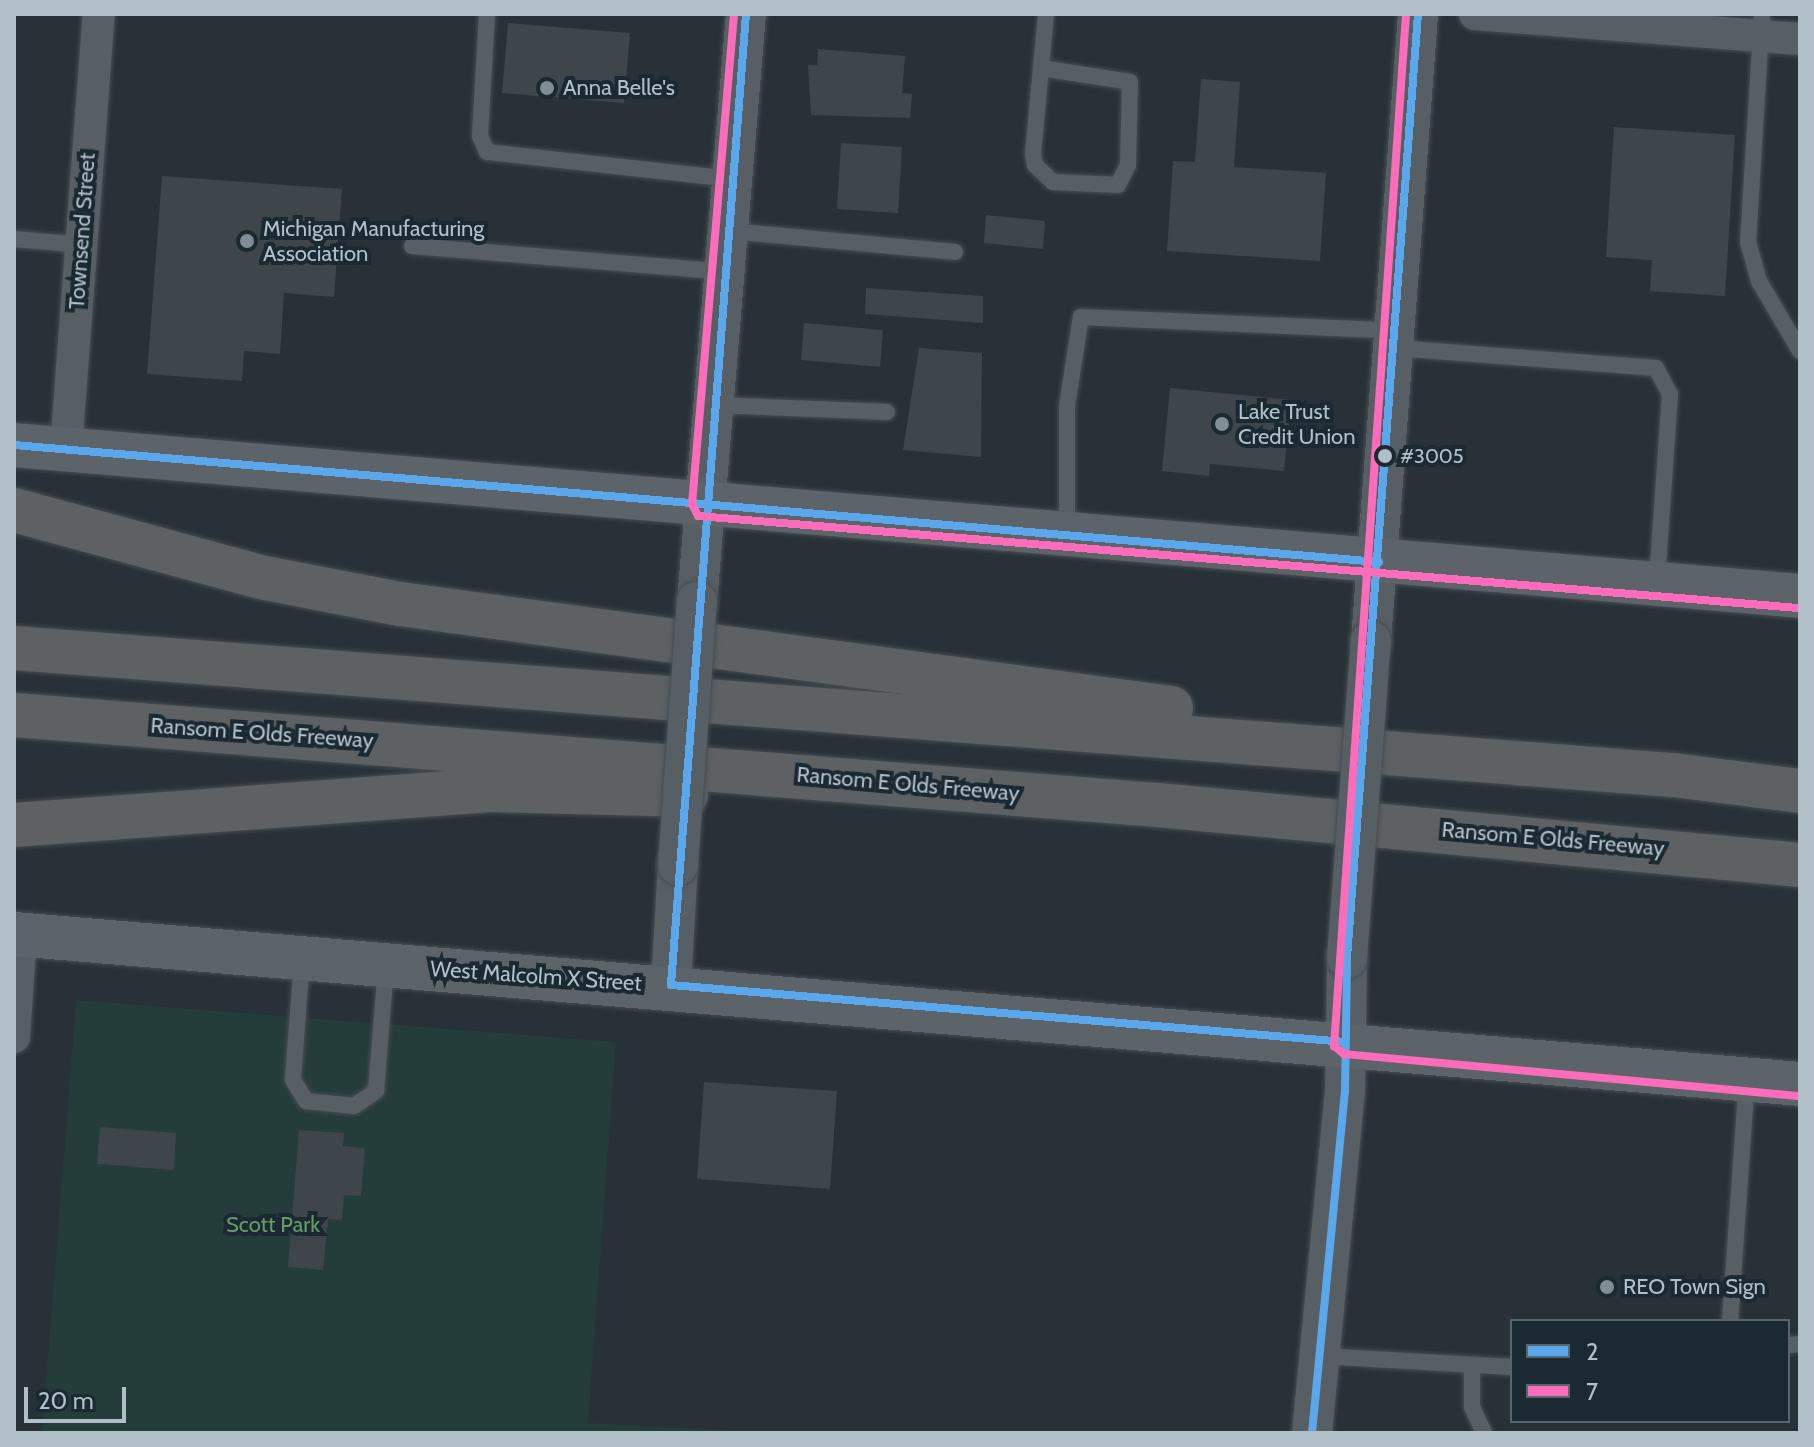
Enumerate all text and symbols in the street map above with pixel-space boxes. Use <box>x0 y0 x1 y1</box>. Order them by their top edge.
place label: Anna Belle's <box>563 75 675 101</box>
marker: Anna Belle's <box>538 79 556 97</box>
street label: Townsend Street <box>63 152 101 310</box>
place label: Michigan Manufacturing Association <box>263 215 484 266</box>
marker: Michigan Manufacturing Association <box>238 232 256 250</box>
place label: Lake Trust Credit Union <box>1238 398 1356 450</box>
marker: Lake Trust Credit Union <box>1213 415 1231 433</box>
place label: #3005 <box>1400 444 1464 468</box>
marker: #3005 <box>1377 448 1393 464</box>
street label: Ransom E Olds Freeway <box>150 712 374 754</box>
street label: Ransom E Olds Freeway <box>795 761 1021 807</box>
street label: Ransom E Olds Freeway <box>1440 816 1666 862</box>
street label: West Malcolm X Street <box>429 955 643 997</box>
park label: Scott Park <box>226 1212 320 1238</box>
place label: REO Town Sign <box>1623 1274 1766 1300</box>
marker: REO Town Sign <box>1598 1278 1616 1296</box>
legend <box>1510 1319 1790 1423</box>
text: 2 <box>1586 1337 1599 1366</box>
scale bar <box>28 1371 130 1421</box>
text: 7 <box>1586 1377 1598 1406</box>
text: 20 m <box>38 1386 94 1415</box>

